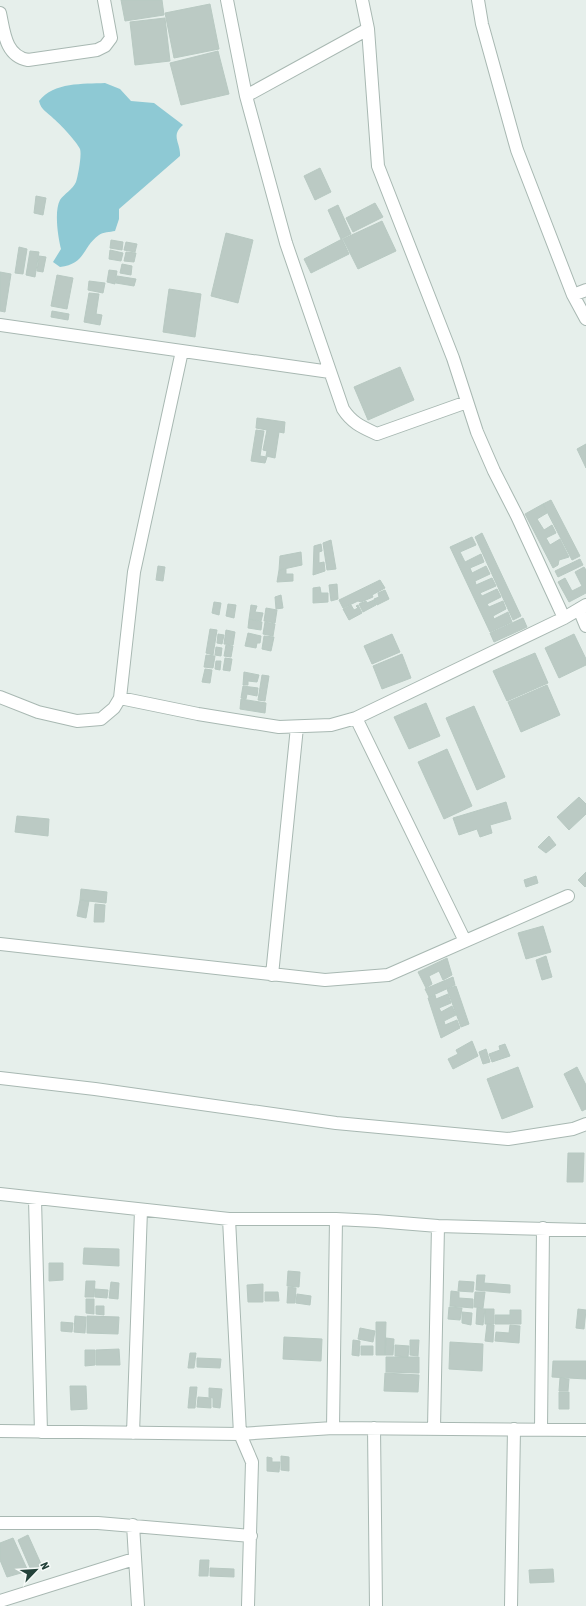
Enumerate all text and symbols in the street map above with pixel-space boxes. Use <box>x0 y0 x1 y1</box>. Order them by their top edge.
north arrow <box>16 1550 56 1590</box>
text: N <box>38 1560 52 1571</box>

